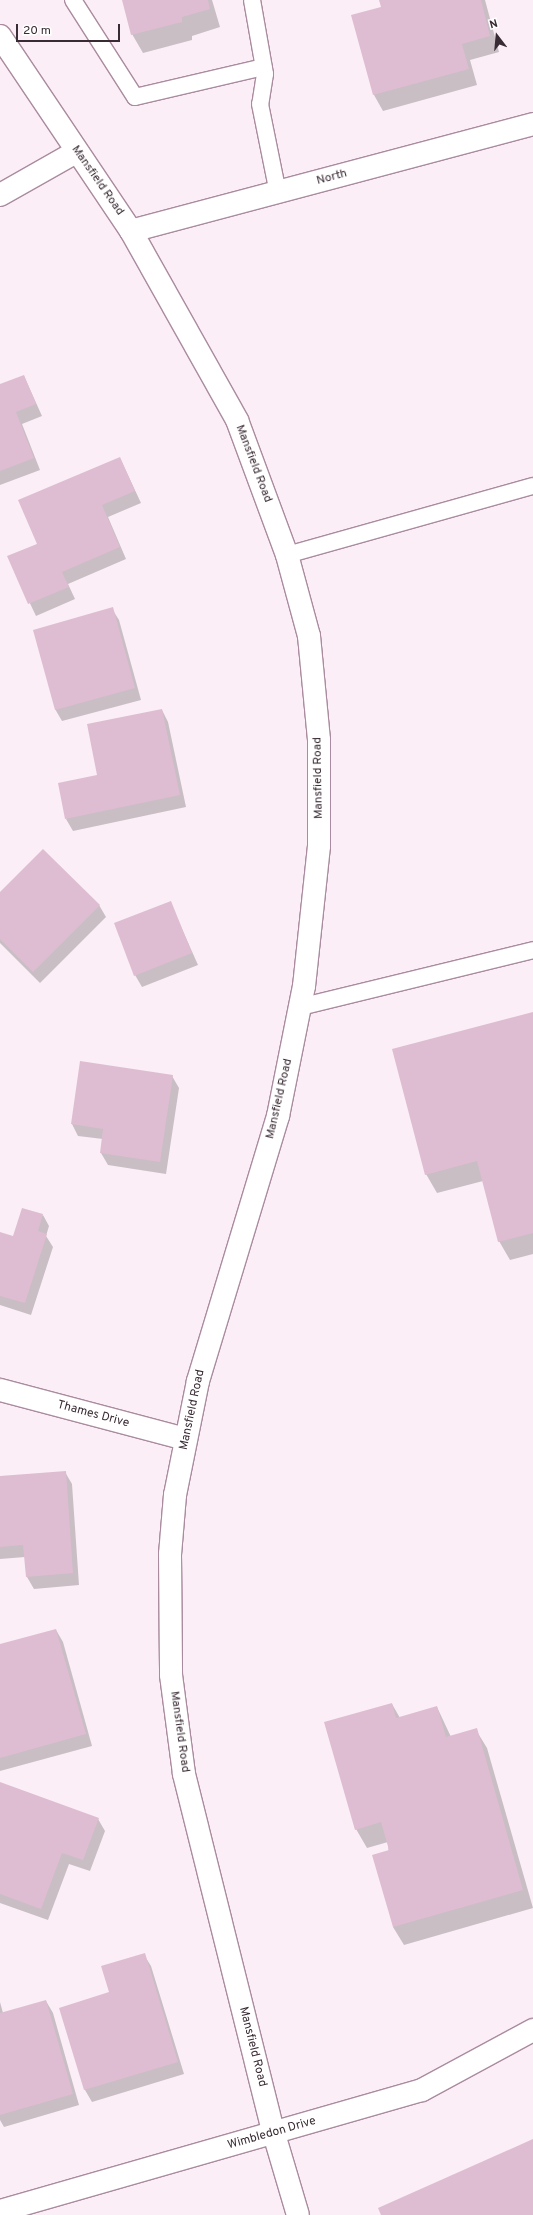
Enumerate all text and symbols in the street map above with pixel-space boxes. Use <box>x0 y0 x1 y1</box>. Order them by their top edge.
scale bar <box>18 16 122 42</box>
north arrow <box>477 16 517 56</box>
text: N <box>488 17 499 32</box>
text: 20 m <box>23 23 51 39</box>
street label: Mansfield Road <box>68 143 126 219</box>
street label: North <box>315 167 349 189</box>
street label: Mansfield Road <box>232 423 274 505</box>
street label: Mansfield Road <box>311 737 327 819</box>
street label: Mansfield Road <box>264 1057 296 1141</box>
street label: Mansfield Road <box>177 1368 209 1452</box>
street label: Thames Drive <box>55 1398 131 1432</box>
street label: Mansfield Road <box>166 1690 192 1774</box>
street label: Mansfield Road <box>235 2005 269 2089</box>
street label: Wimbledon Drive <box>226 2115 318 2153</box>

